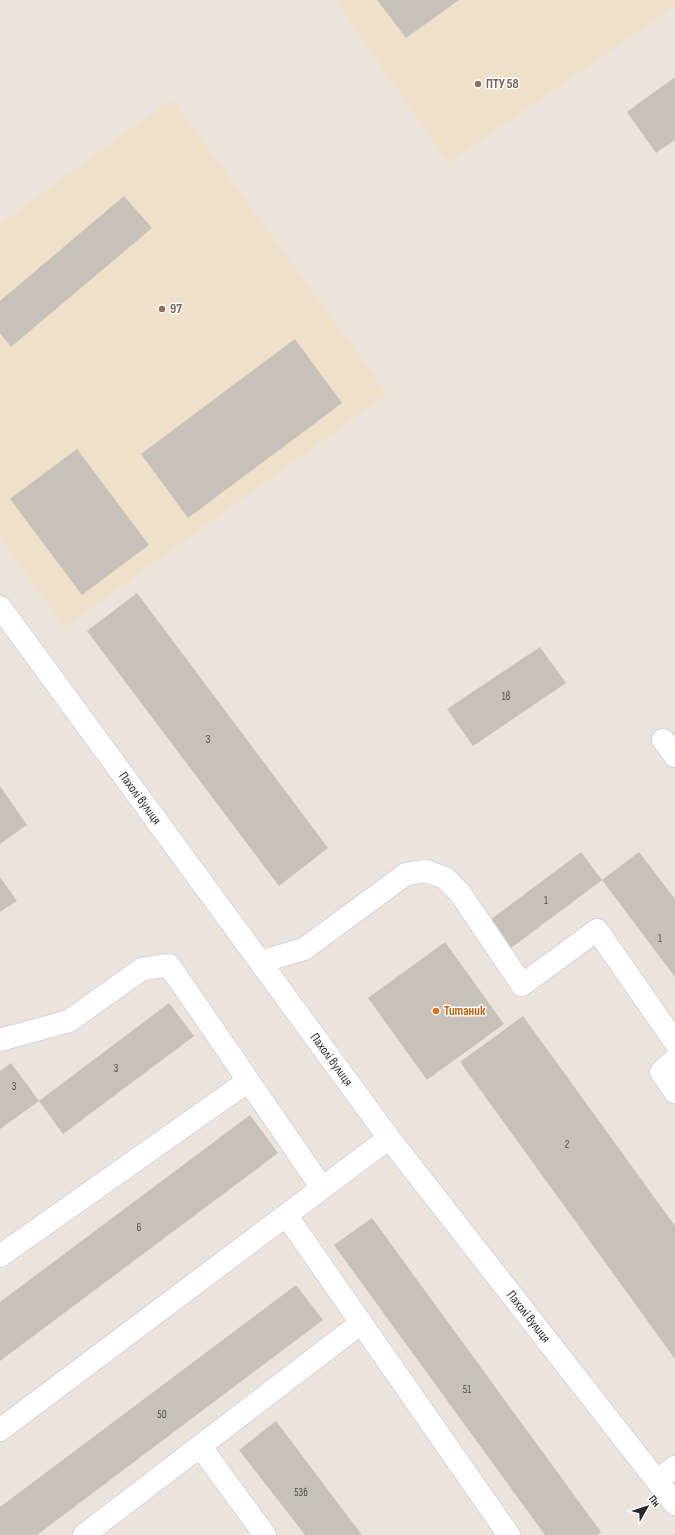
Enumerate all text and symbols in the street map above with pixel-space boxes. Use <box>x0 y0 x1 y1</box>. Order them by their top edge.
place label: ПТУ 58 <box>486 76 519 92</box>
marker: ПТУ 58 <box>473 79 483 89</box>
place label: 97 <box>170 301 182 317</box>
marker: 97 <box>157 304 167 314</box>
house number: 1в <box>502 690 511 703</box>
house number: 3 <box>206 733 211 746</box>
street label: Пахолі вулиця <box>115 769 165 828</box>
house number: 1 <box>544 894 548 907</box>
house number: 1 <box>658 932 662 945</box>
place label: Титаник <box>444 1003 486 1019</box>
marker: Титаник <box>431 1006 441 1016</box>
street label: Пахолі вулиця <box>307 1030 356 1089</box>
house number: 3 <box>114 1062 119 1075</box>
house number: 3 <box>12 1080 17 1093</box>
house number: 2 <box>565 1138 570 1151</box>
house number: 6 <box>137 1221 142 1234</box>
street label: Пахолі вулиця <box>503 1287 554 1346</box>
house number: 51 <box>463 1383 471 1396</box>
house number: 50 <box>157 1408 167 1421</box>
house number: 53б <box>294 1486 308 1499</box>
north arrow <box>627 1487 667 1527</box>
text: Пн <box>646 1493 663 1509</box>

